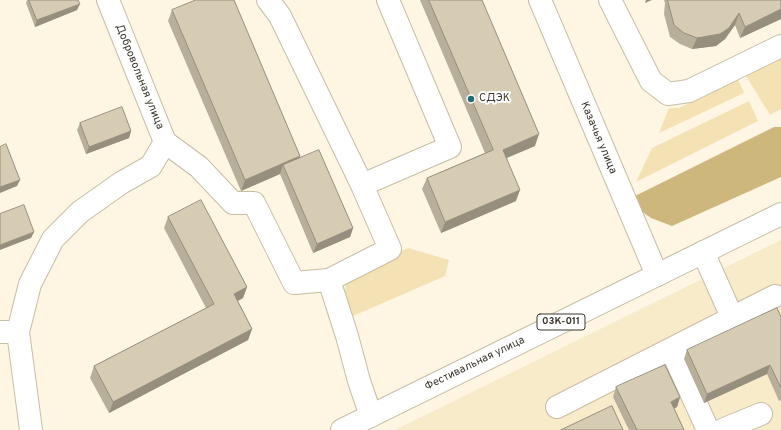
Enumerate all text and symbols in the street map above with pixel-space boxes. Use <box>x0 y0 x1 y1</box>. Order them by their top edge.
street label: Добровольная улица <box>112 23 166 131</box>
place label: СДЭК <box>479 92 510 106</box>
marker: СДЭК <box>466 94 476 104</box>
street label: Казачья улица <box>577 100 619 176</box>
road number: 03К-011 <box>537 314 585 330</box>
street label: Фестивальная улица <box>423 334 527 394</box>

